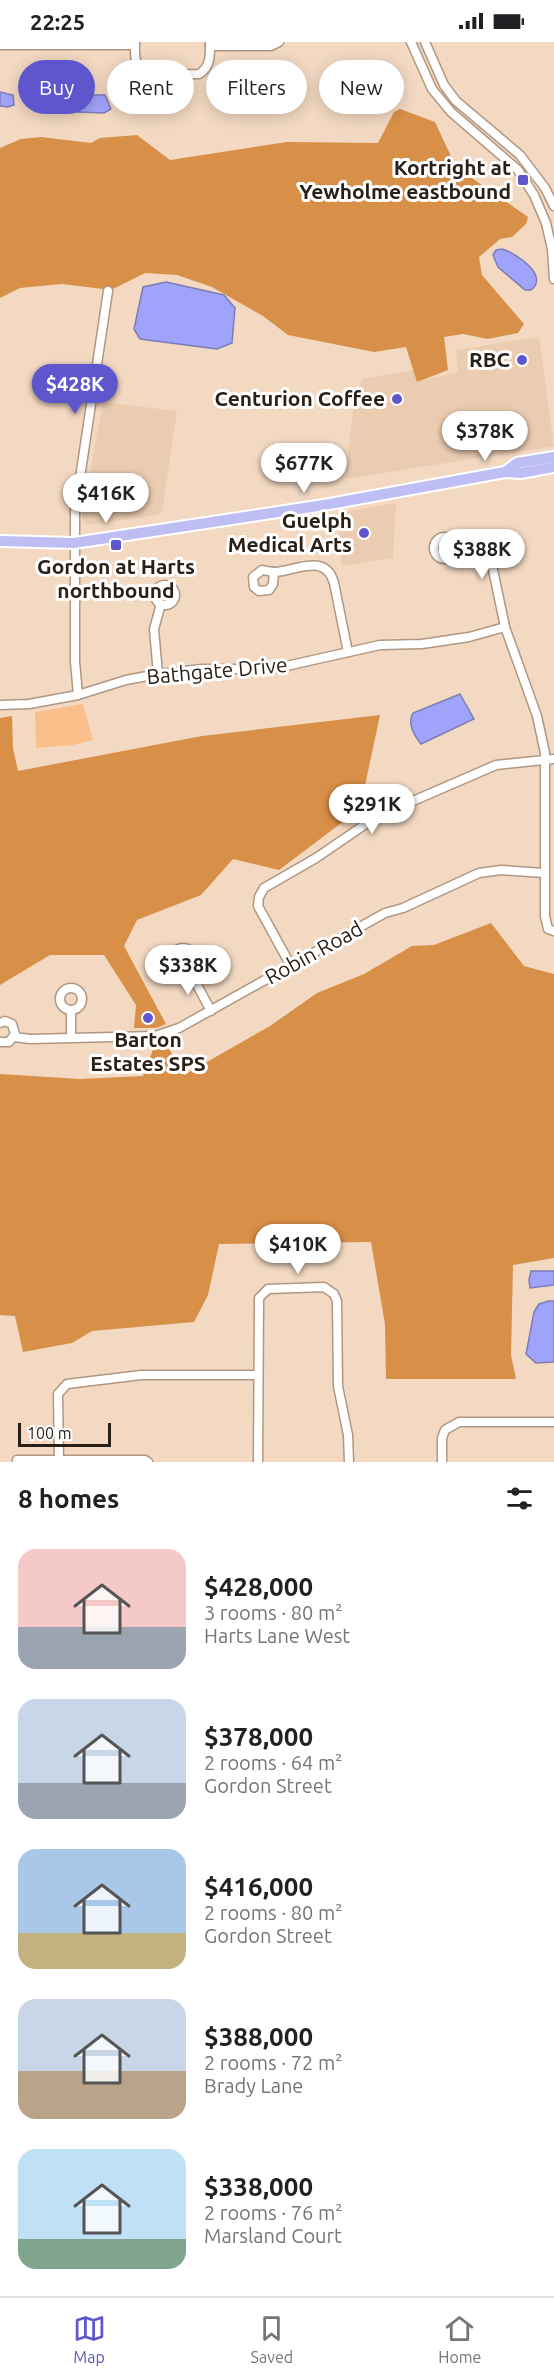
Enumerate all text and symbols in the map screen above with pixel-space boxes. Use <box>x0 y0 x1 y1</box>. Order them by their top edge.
text: 22:25 <box>30 9 85 34</box>
chip: Buy <box>18 60 95 114</box>
chip: Rent <box>107 60 194 114</box>
chip: Filters <box>206 60 307 114</box>
chip: New <box>319 60 404 114</box>
place label: Kortright at Yewholme eastbound <box>299 155 511 203</box>
marker: Kortright at Yewholme eastbound <box>516 173 530 187</box>
place label: RBC <box>469 347 510 371</box>
marker: RBC <box>515 353 529 367</box>
pin: $428K <box>33 364 117 415</box>
text: $428K <box>46 372 104 395</box>
place label: Centurion Coffee <box>214 386 385 410</box>
marker: Centurion Coffee <box>390 392 404 406</box>
pin: $378K <box>443 411 527 462</box>
text: $378K <box>456 419 514 442</box>
pin: $677K <box>262 443 346 494</box>
text: $677K <box>275 451 333 474</box>
pin: $416K <box>64 473 148 524</box>
text: $416K <box>77 481 135 504</box>
place label: Guelph Medical Arts <box>228 508 352 556</box>
marker: Guelph Medical Arts <box>357 526 371 540</box>
pin: $388K <box>440 529 524 580</box>
text: $388K <box>453 537 511 560</box>
marker: Gordon at Harts northbound <box>109 538 123 552</box>
place label: Gordon at Harts northbound <box>37 554 195 602</box>
street label: Bathgate Drive <box>145 652 288 688</box>
pin: $291K <box>330 784 414 835</box>
text: $291K <box>343 792 401 815</box>
street label: Robin Road <box>261 915 367 989</box>
pin: $338K <box>146 945 230 996</box>
text: $338K <box>159 953 217 976</box>
marker: Barton Estates SPS <box>141 1011 155 1025</box>
place label: Barton Estates SPS <box>90 1027 206 1075</box>
pin: $410K <box>256 1224 340 1275</box>
text: $410K <box>269 1232 327 1255</box>
scale bar <box>18 1420 111 1448</box>
text: 100 m <box>27 1424 72 1442</box>
icon: filters <box>503 1482 536 1515</box>
text: 8 homes <box>18 1484 119 1513</box>
text: $428,000 <box>204 1572 313 1601</box>
icon: home <box>66 1573 138 1645</box>
text: 3 rooms · 80 m² <box>204 1601 342 1624</box>
text: Harts Lane West <box>204 1624 350 1647</box>
text: $378,000 <box>204 1722 313 1751</box>
icon: home <box>66 1723 138 1795</box>
text: 2 rooms · 64 m² <box>204 1751 342 1774</box>
text: Gordon Street <box>204 1774 332 1797</box>
text: $416,000 <box>204 1872 313 1901</box>
icon: home <box>66 1873 138 1945</box>
text: 2 rooms · 80 m² <box>204 1901 342 1924</box>
text: Gordon Street <box>204 1924 332 1947</box>
text: $388,000 <box>204 2022 313 2051</box>
icon: home <box>66 2023 138 2095</box>
text: 2 rooms · 72 m² <box>204 2051 342 2074</box>
text: Brady Lane <box>204 2074 303 2097</box>
text: $338,000 <box>204 2172 313 2201</box>
icon: home <box>66 2173 138 2245</box>
text: 2 rooms · 76 m² <box>204 2201 342 2224</box>
text: Marsland Court <box>204 2224 342 2247</box>
tab: Map <box>73 2312 106 2366</box>
tab: Saved <box>251 2312 293 2366</box>
tab: Home <box>438 2312 481 2366</box>

